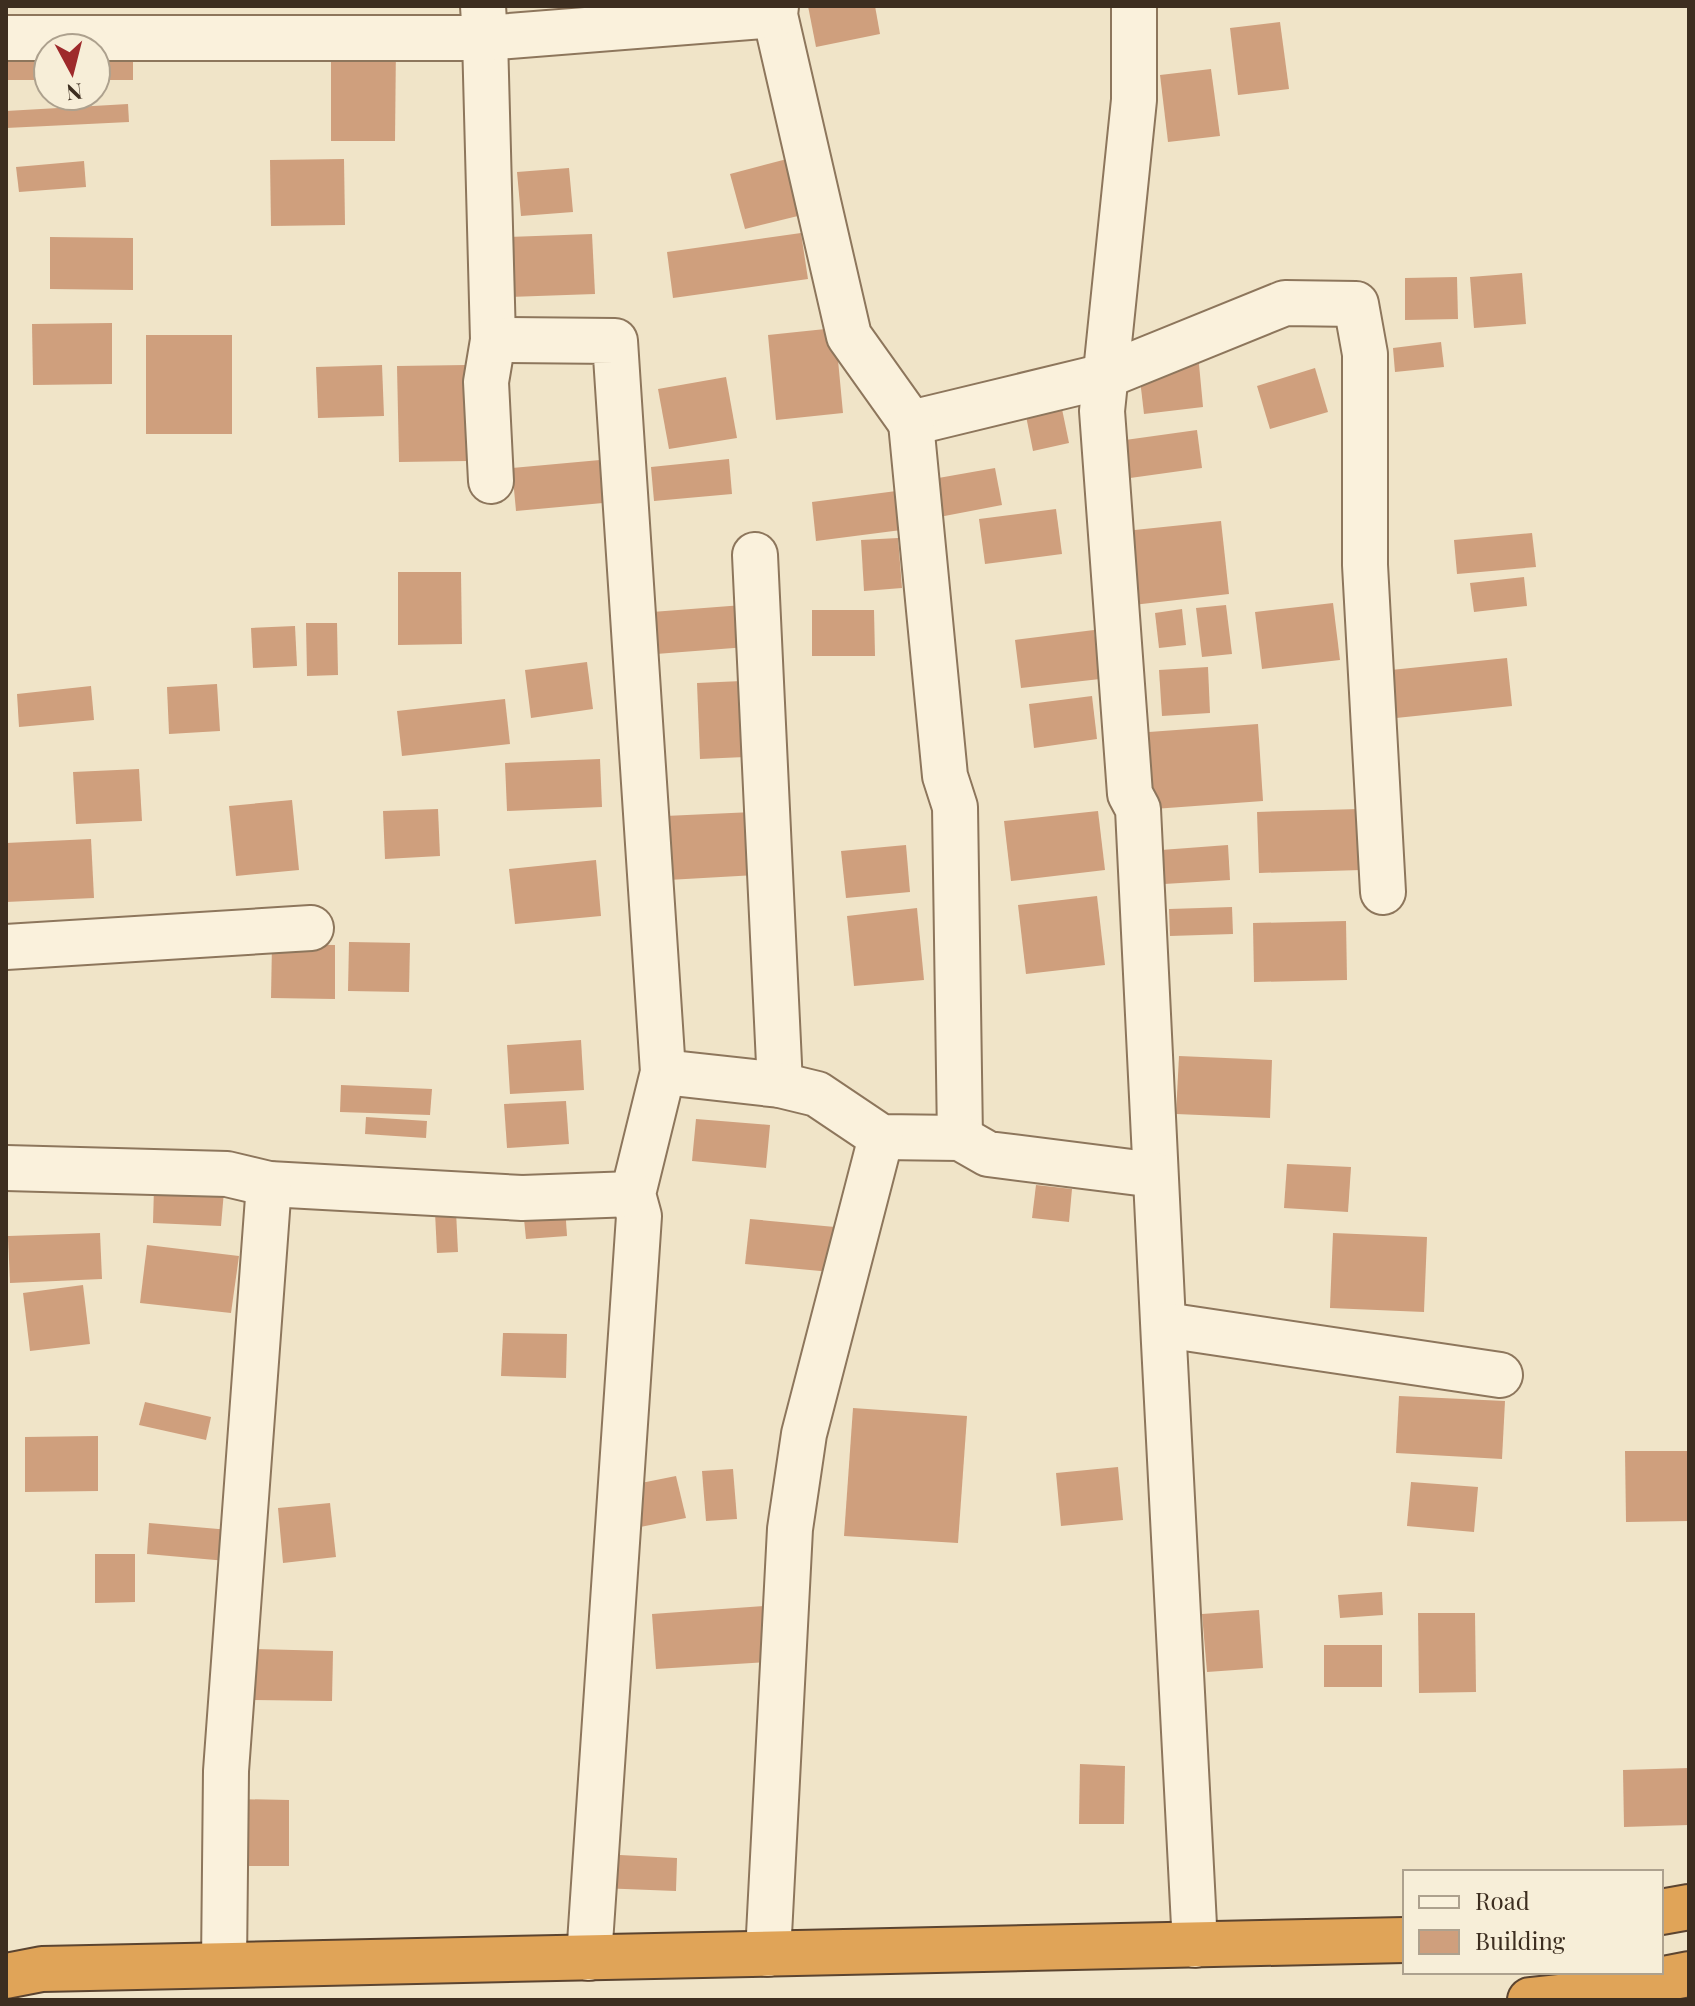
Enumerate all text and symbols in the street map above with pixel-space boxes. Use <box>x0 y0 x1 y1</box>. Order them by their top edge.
north arrow <box>32 32 112 112</box>
text: N <box>65 77 84 109</box>
legend <box>1403 1870 1663 1974</box>
text: Road <box>1475 1884 1530 1916</box>
text: Building <box>1475 1924 1566 1956</box>

